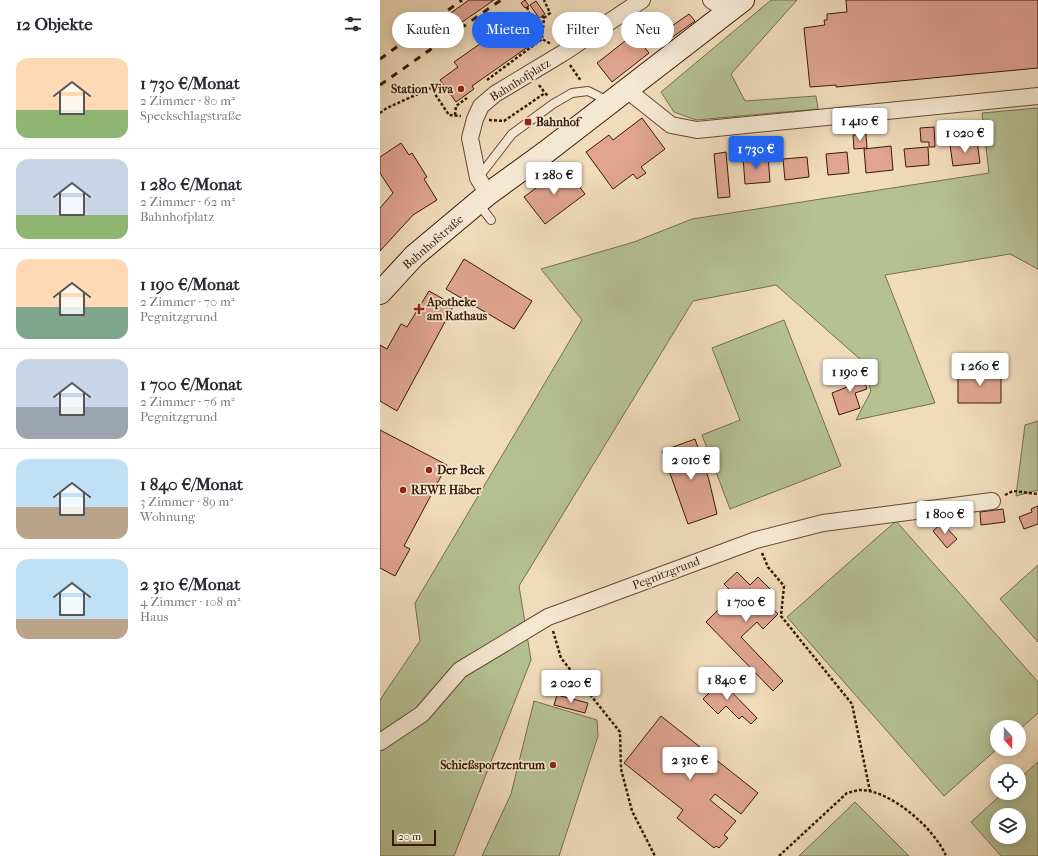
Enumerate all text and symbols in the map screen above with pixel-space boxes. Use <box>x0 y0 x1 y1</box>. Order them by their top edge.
chip: Kaufen <box>392 12 464 48</box>
chip: Mieten <box>472 12 544 48</box>
chip: Filter <box>552 12 613 48</box>
chip: Neu <box>621 12 674 48</box>
icon: filters <box>342 13 364 35</box>
text: 12 Objekte <box>16 14 93 34</box>
street label: Bahnhofplatz <box>487 56 553 104</box>
text: 1 730 €/Monat <box>140 73 240 93</box>
icon: home <box>48 74 96 122</box>
place label: Station Viva <box>391 82 453 96</box>
marker: Station Viva <box>456 84 466 94</box>
text: 2 Zimmer · 80 m² <box>140 93 235 108</box>
text: Speckschlagstraße <box>140 108 241 123</box>
pin: 1 410 € <box>823 108 897 142</box>
text: 1 410 € <box>841 113 879 128</box>
place label: Bahnhof <box>536 115 583 129</box>
marker: Bahnhof <box>523 117 533 127</box>
pin: 1 020 € <box>928 120 1002 154</box>
text: 1 020 € <box>946 125 984 140</box>
pin: 1 730 € <box>719 136 793 170</box>
text: 1 730 € <box>738 141 774 156</box>
pin: 1 280 € <box>517 162 591 196</box>
text: 1 280 € <box>535 167 573 182</box>
text: 1 280 €/Monat <box>140 174 242 194</box>
icon: home <box>48 175 96 223</box>
text: 2 Zimmer · 62 m² <box>140 194 235 209</box>
text: Bahnhofplatz <box>140 209 214 224</box>
street label: Bahnhofstraße <box>400 212 466 272</box>
text: 1 190 €/Monat <box>140 274 240 294</box>
icon: home <box>48 275 96 323</box>
text: 2 Zimmer · 70 m² <box>140 294 235 309</box>
place label: Apotheke am Rathaus <box>426 295 488 323</box>
marker: Apotheke am Rathaus <box>414 304 424 314</box>
text: Pegnitzgrund <box>140 309 217 324</box>
pin: 1 260 € <box>943 353 1017 387</box>
text: 1 260 € <box>961 358 999 373</box>
pin: 1 190 € <box>813 359 887 393</box>
text: 1 190 € <box>832 364 868 379</box>
text: 1 700 €/Monat <box>140 374 242 394</box>
icon: home <box>48 375 96 423</box>
text: 2 Zimmer · 76 m² <box>140 394 234 409</box>
text: Pegnitzgrund <box>140 409 217 424</box>
pin: 2 010 € <box>654 447 728 481</box>
text: 2 010 € <box>672 452 710 467</box>
place label: Der Beck <box>437 463 486 477</box>
marker: Der Beck <box>424 465 434 475</box>
text: 1 840 €/Monat <box>140 474 243 494</box>
icon: home <box>48 475 96 523</box>
place label: REWE Häber <box>411 483 482 497</box>
marker: REWE Häber <box>398 485 408 495</box>
text: 3 Zimmer · 89 m² <box>140 494 233 509</box>
pin: 1 800 € <box>908 501 982 535</box>
text: 1 800 € <box>926 506 964 521</box>
text: Wohnung <box>140 509 195 524</box>
street label: Pegnitzgrund <box>630 554 702 592</box>
text: 2 310 €/Monat <box>140 574 240 594</box>
icon: home <box>48 575 96 623</box>
pin: 1 700 € <box>709 589 783 623</box>
text: 4 Zimmer · 108 m² <box>140 594 240 609</box>
text: 1 700 € <box>727 594 765 609</box>
text: Haus <box>140 609 168 624</box>
pin: 1 840 € <box>690 667 764 701</box>
pin: 2 020 € <box>534 670 608 704</box>
text: 1 840 € <box>707 672 747 687</box>
text: 2 020 € <box>550 675 592 690</box>
north arrow <box>990 720 1026 756</box>
map controls <box>990 720 1026 844</box>
pin: 2 310 € <box>653 747 727 781</box>
text: 2 310 € <box>671 752 709 767</box>
place label: Schießsportzentrum <box>440 758 546 773</box>
marker: Schießsportzentrum <box>548 760 558 770</box>
button: locate <box>990 764 1026 800</box>
button: layers <box>990 808 1026 844</box>
scale bar <box>392 828 436 847</box>
text: 20 m <box>398 830 421 843</box>

